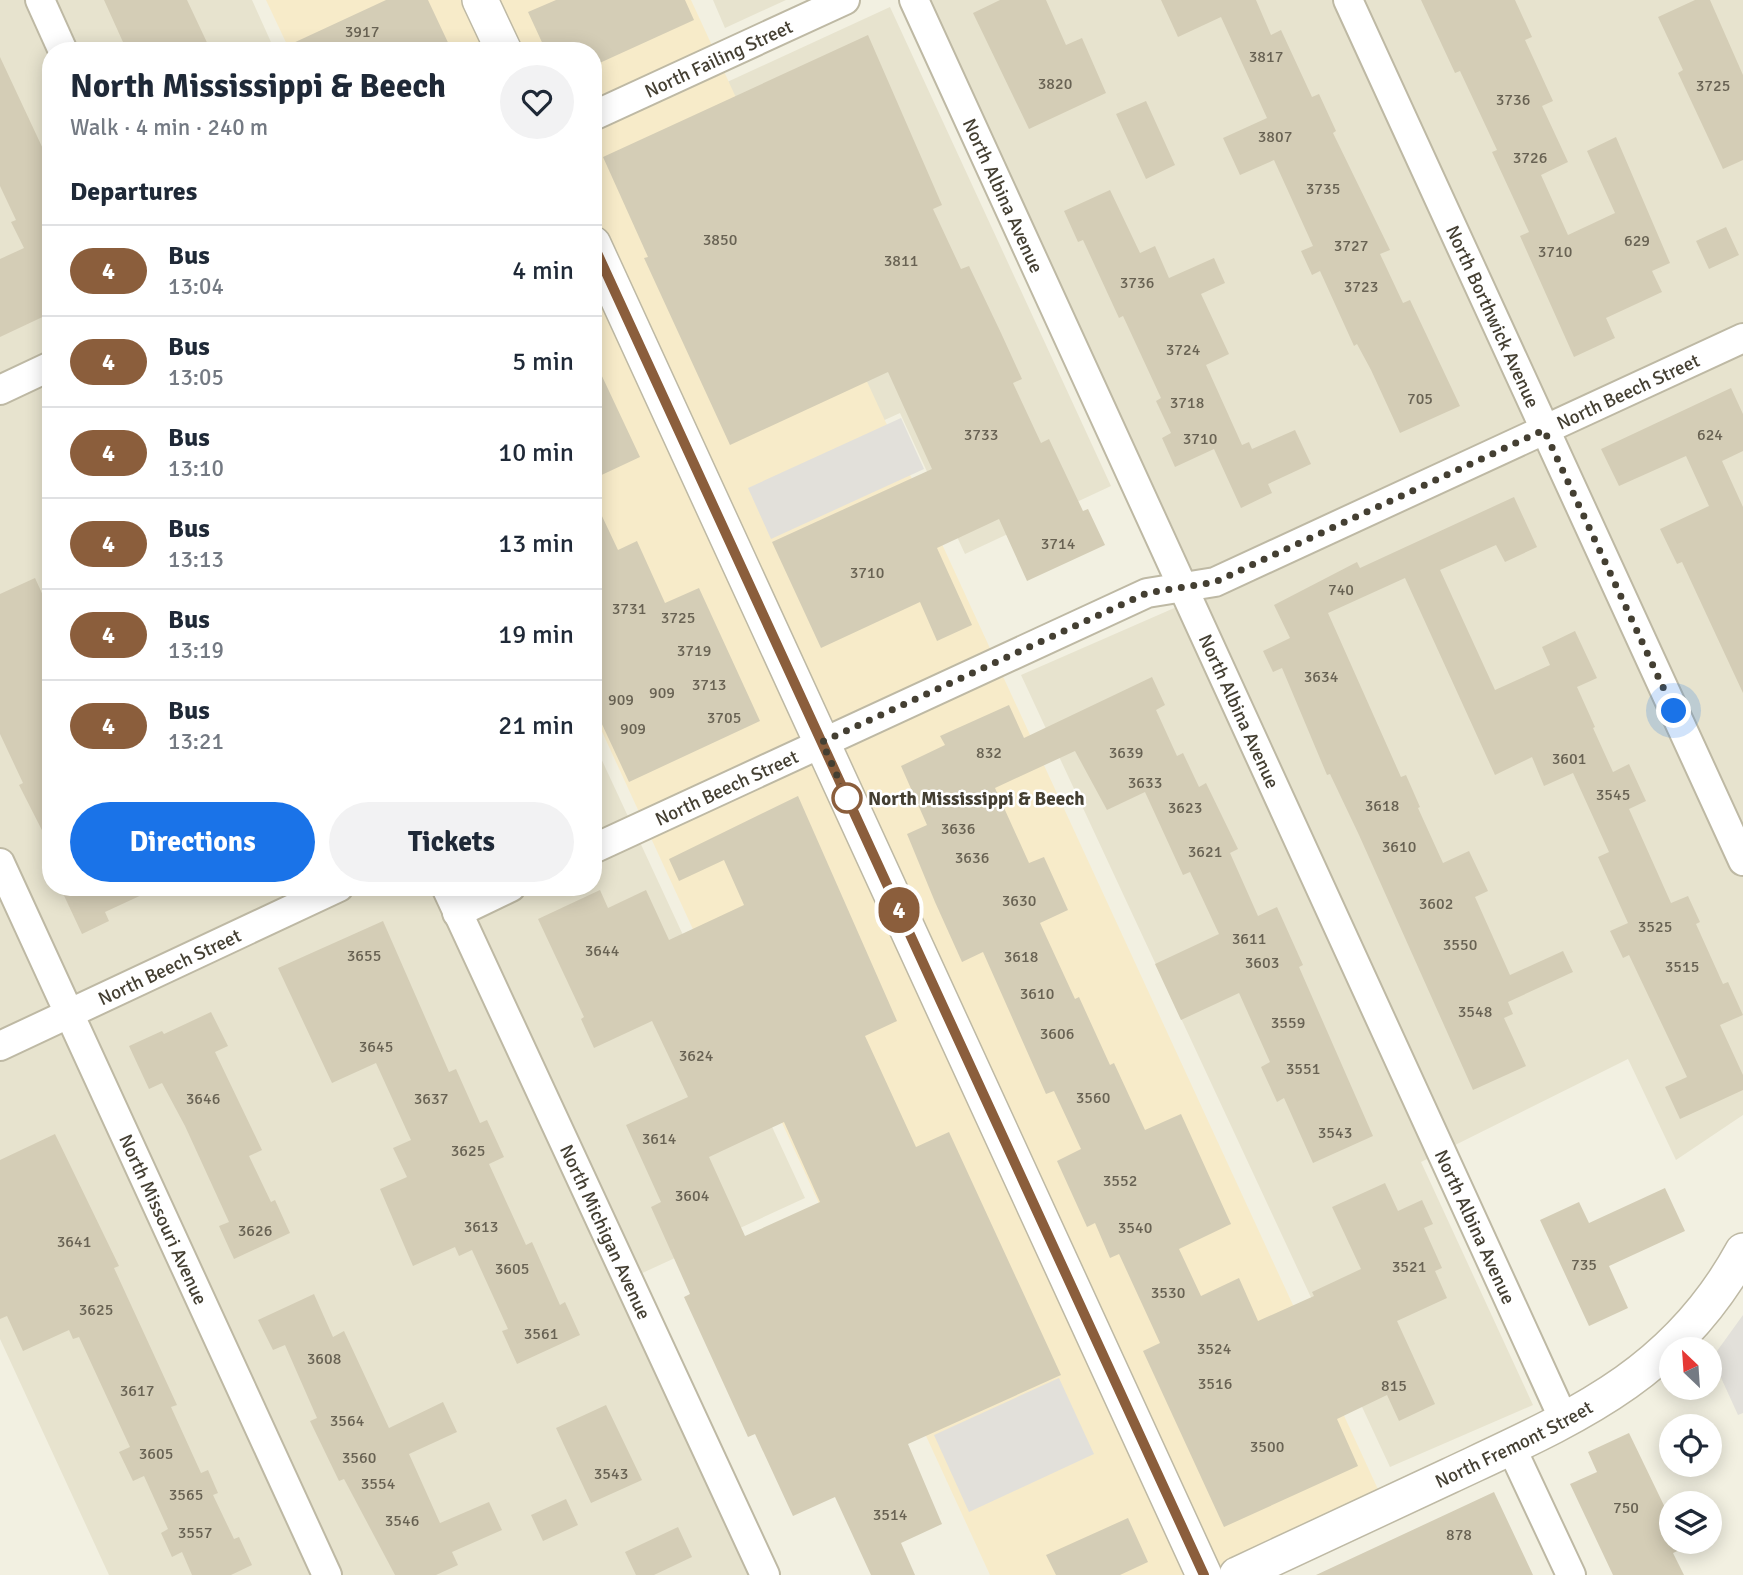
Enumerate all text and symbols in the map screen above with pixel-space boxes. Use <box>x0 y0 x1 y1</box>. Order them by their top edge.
street label: North Failing Street <box>641 15 797 104</box>
house number: 3917 <box>345 22 379 42</box>
house number: 3817 <box>1249 47 1283 67</box>
button: heart <box>500 65 574 139</box>
text: North Mississippi & Beech <box>70 66 446 107</box>
house number: 3820 <box>1038 74 1072 94</box>
house number: 3725 <box>1696 76 1730 96</box>
house number: 3736 <box>1496 90 1530 110</box>
text: Walk · 4 min · 240 m <box>70 113 268 142</box>
street label: North Albina Avenue <box>957 115 1048 277</box>
house number: 3807 <box>1258 127 1292 147</box>
house number: 3726 <box>1513 148 1547 168</box>
text: Departures <box>70 176 197 208</box>
house number: 3735 <box>1306 179 1340 199</box>
street label: North Borthwick Avenue <box>1440 222 1544 412</box>
house number: 3850 <box>703 230 737 250</box>
house number: 629 <box>1624 231 1650 251</box>
house number: 3727 <box>1334 236 1368 256</box>
text: Bus <box>168 240 210 272</box>
house number: 3710 <box>1538 242 1572 262</box>
house number: 3811 <box>884 251 918 271</box>
text: 4 min <box>512 255 574 287</box>
text: 4 <box>102 256 115 286</box>
text: 13:04 <box>168 272 224 301</box>
house number: 3736 <box>1120 273 1154 293</box>
house number: 3723 <box>1344 277 1378 297</box>
text: Bus <box>168 331 210 363</box>
house number: 3724 <box>1166 340 1201 360</box>
text: 5 min <box>512 346 574 378</box>
text: 4 <box>102 347 115 377</box>
street label: North Beech Street <box>1553 349 1704 436</box>
text: 13:05 <box>168 363 224 392</box>
house number: 705 <box>1407 389 1433 409</box>
house number: 3718 <box>1170 393 1204 413</box>
text: Bus <box>168 422 210 454</box>
house number: 3733 <box>964 425 998 445</box>
house number: 624 <box>1697 425 1723 445</box>
house number: 3710 <box>1183 429 1217 449</box>
text: 10 min <box>498 437 574 469</box>
text: 4 <box>102 438 115 468</box>
text: 13:10 <box>168 454 224 483</box>
text: Bus <box>168 513 210 545</box>
text: 13 min <box>498 528 574 560</box>
text: 4 <box>102 529 115 559</box>
house number: 3714 <box>1041 534 1076 554</box>
text: 13:13 <box>168 545 224 574</box>
house number: 3710 <box>850 563 884 583</box>
house number: 740 <box>1328 580 1354 600</box>
house number: 3731 <box>612 599 646 619</box>
text: Bus <box>168 604 210 636</box>
house number: 3725 <box>661 608 695 628</box>
text: 19 min <box>498 619 574 651</box>
text: 4 <box>102 620 115 650</box>
street label: North Albina Avenue <box>1193 630 1284 792</box>
text: 13:19 <box>168 636 224 665</box>
house number: 3719 <box>677 641 711 661</box>
house number: 3634 <box>1304 667 1339 687</box>
house number: 3713 <box>692 675 726 695</box>
house number: 909 <box>649 683 675 703</box>
house number: 909 <box>608 690 634 710</box>
your location <box>1656 693 1691 728</box>
text: Bus <box>168 695 210 727</box>
house number: 3705 <box>707 708 741 728</box>
text: 21 min <box>498 710 574 742</box>
text: 4 <box>102 711 115 741</box>
house number: 909 <box>620 719 646 739</box>
text: 13:21 <box>168 727 224 756</box>
house number: 832 <box>976 743 1002 763</box>
house number: 3639 <box>1109 743 1143 763</box>
street label: North Beech Street <box>651 745 803 832</box>
house number: 3601 <box>1552 749 1586 769</box>
house number: 3633 <box>1128 773 1162 793</box>
marker: North Mississippi & Beech <box>832 783 862 813</box>
house number: 3545 <box>1596 785 1630 805</box>
place label: North Mississippi & Beech <box>868 787 1084 811</box>
house number: 3618 <box>1365 796 1399 816</box>
house number: 3623 <box>1168 798 1202 818</box>
button: Directions <box>70 802 315 882</box>
button: Tickets <box>329 802 574 882</box>
house number: 3636 <box>941 819 975 839</box>
house number: 3610 <box>1382 837 1416 857</box>
house number: 3621 <box>1188 842 1222 862</box>
house number: 3636 <box>955 848 989 868</box>
line badge: 4 <box>876 887 922 933</box>
house number: 3630 <box>1002 891 1036 911</box>
house number: 3602 <box>1419 894 1453 914</box>
text: 4 <box>893 895 905 925</box>
house number: 3525 <box>1638 917 1672 937</box>
street label: North Beech Street <box>94 924 245 1011</box>
house number: 3611 <box>1232 929 1266 949</box>
house number: 3550 <box>1443 935 1477 955</box>
house number: 3644 <box>585 941 620 961</box>
house number: 3655 <box>347 946 381 966</box>
house number: 3618 <box>1004 947 1038 967</box>
house number: 3603 <box>1245 953 1279 973</box>
house number: 3515 <box>1665 957 1699 977</box>
house number: 3610 <box>1020 984 1054 1004</box>
house number: 3548 <box>1458 1002 1492 1022</box>
house number: 3559 <box>1271 1013 1305 1033</box>
house number: 3606 <box>1040 1024 1074 1044</box>
house number: 3645 <box>359 1037 393 1057</box>
house number: 3624 <box>679 1046 714 1066</box>
house number: 3551 <box>1286 1059 1320 1079</box>
house number: 3560 <box>1076 1088 1110 1108</box>
house number: 3646 <box>186 1089 220 1109</box>
house number: 3637 <box>414 1089 448 1109</box>
house number: 3543 <box>1318 1123 1352 1143</box>
house number: 3614 <box>642 1129 677 1149</box>
street label: North Missouri Avenue <box>113 1131 212 1309</box>
house number: 3625 <box>451 1141 485 1161</box>
street label: North Michigan Avenue <box>554 1141 656 1323</box>
street label: North Albina Avenue <box>1429 1146 1520 1308</box>
house number: 3552 <box>1103 1171 1137 1191</box>
house number: 3604 <box>675 1186 710 1206</box>
house number: 3613 <box>464 1217 498 1237</box>
house number: 3540 <box>1118 1218 1152 1238</box>
house number: 3626 <box>238 1221 272 1241</box>
house number: 3641 <box>57 1232 91 1252</box>
house number: 735 <box>1571 1255 1597 1275</box>
house number: 3521 <box>1392 1257 1426 1277</box>
house number: 3605 <box>495 1259 529 1279</box>
house number: 3530 <box>1151 1283 1185 1303</box>
house number: 3625 <box>79 1300 113 1320</box>
house number: 3561 <box>524 1324 558 1344</box>
north arrow <box>1659 1337 1722 1400</box>
map controls <box>1659 1337 1722 1554</box>
house number: 3524 <box>1197 1339 1232 1359</box>
house number: 3608 <box>307 1349 341 1369</box>
house number: 3516 <box>1198 1374 1232 1394</box>
house number: 815 <box>1381 1376 1407 1396</box>
house number: 3617 <box>120 1381 154 1401</box>
street label: North Fremont Street <box>1431 1395 1598 1494</box>
house number: 3564 <box>330 1411 365 1431</box>
button: locate <box>1659 1414 1722 1477</box>
house number: 3500 <box>1250 1437 1284 1457</box>
house number: 3605 <box>139 1444 173 1464</box>
house number: 3560 <box>342 1448 376 1468</box>
house number: 3543 <box>594 1464 628 1484</box>
house number: 3554 <box>361 1474 396 1494</box>
house number: 3565 <box>169 1485 203 1505</box>
button: layers <box>1659 1491 1722 1554</box>
house number: 750 <box>1613 1498 1639 1518</box>
house number: 3514 <box>873 1505 908 1525</box>
house number: 3546 <box>385 1511 419 1531</box>
house number: 3557 <box>178 1523 212 1543</box>
house number: 878 <box>1446 1525 1472 1545</box>

